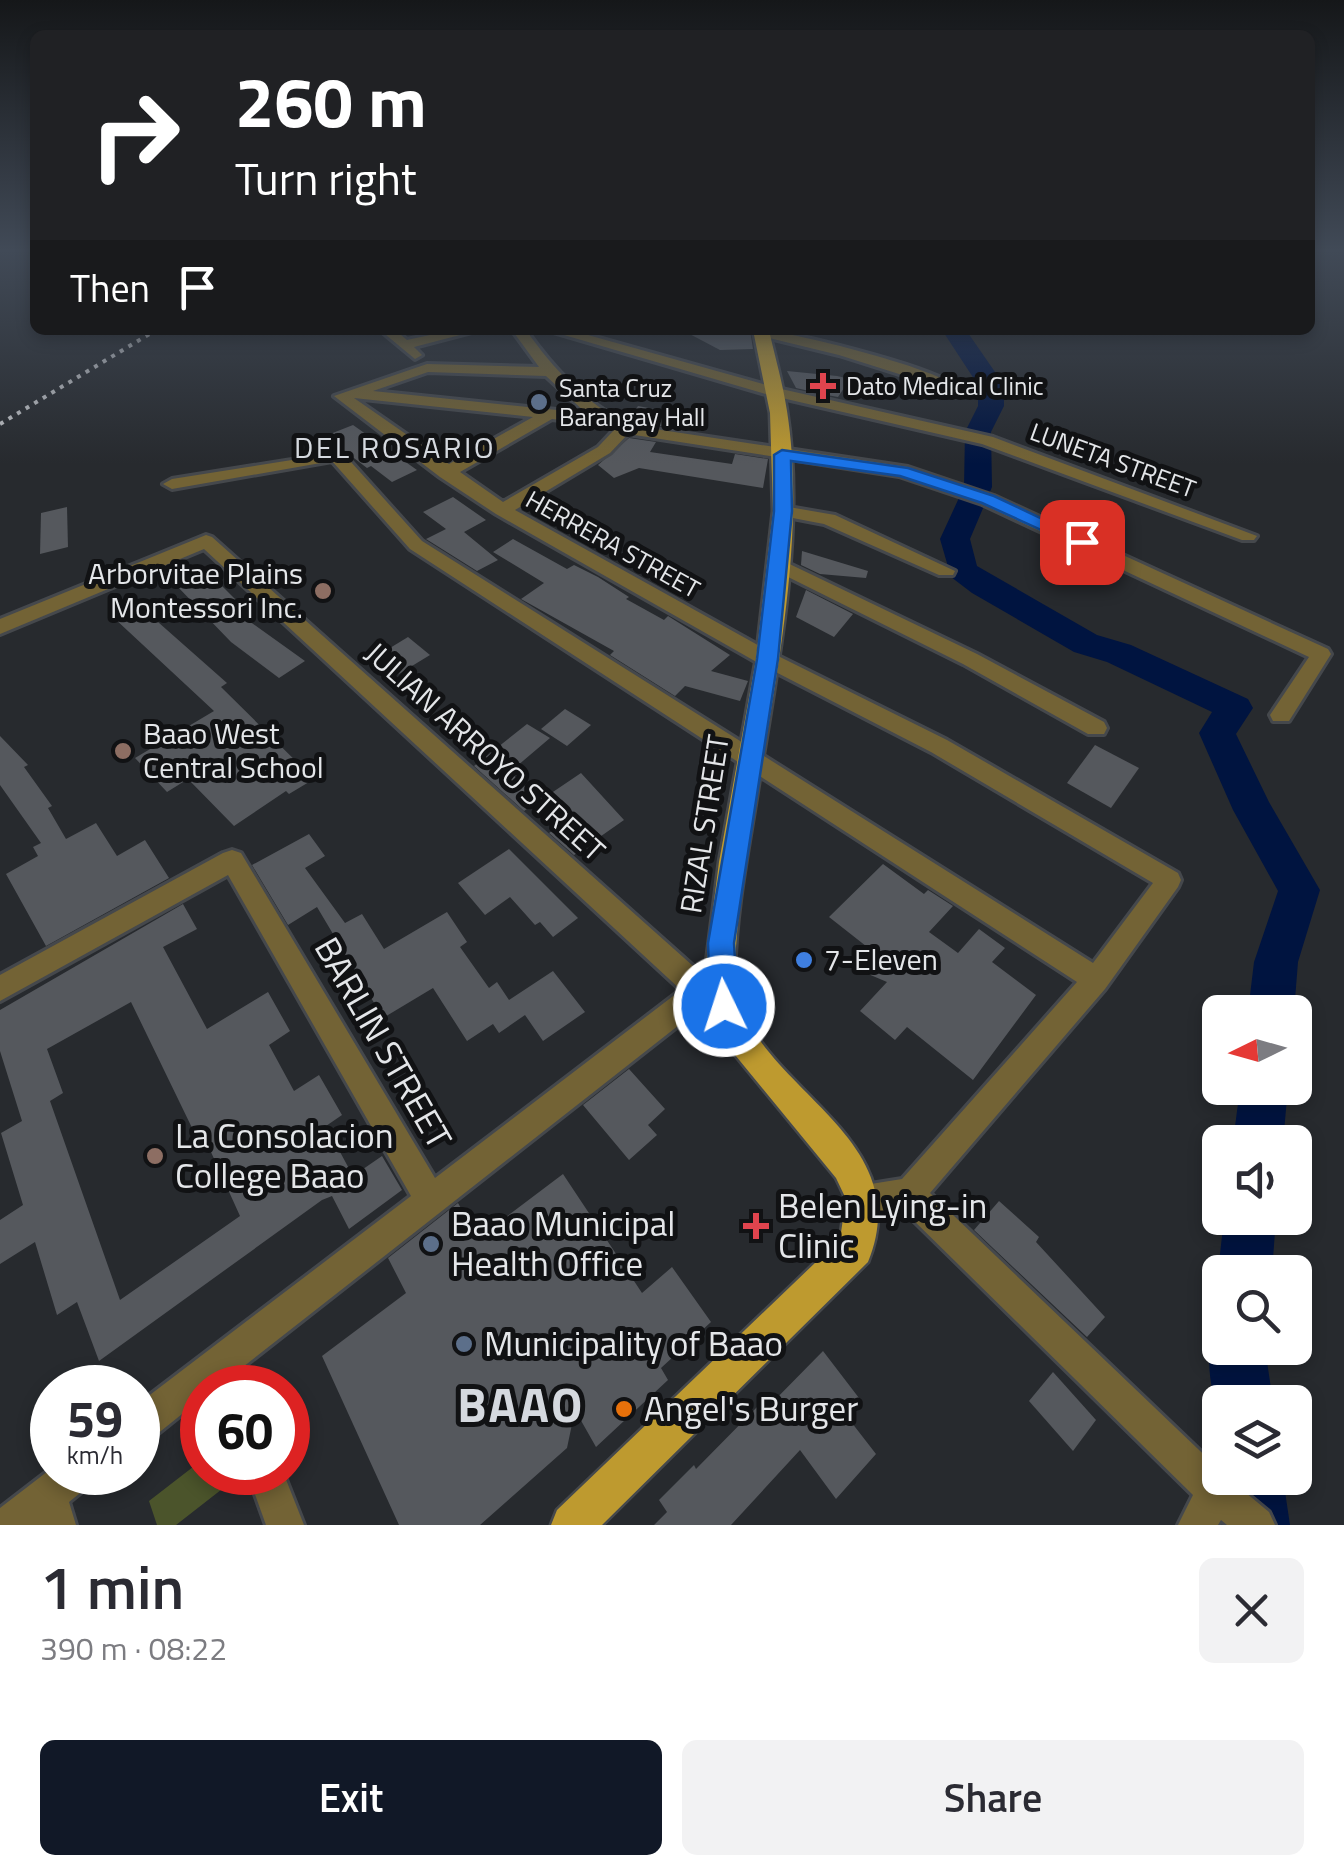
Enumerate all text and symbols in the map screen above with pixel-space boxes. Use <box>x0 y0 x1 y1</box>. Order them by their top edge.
text: 260 m <box>235 48 427 154</box>
icon: right <box>70 70 200 200</box>
text: Turn right <box>235 144 417 212</box>
text: Then <box>70 259 150 317</box>
icon: arrive <box>170 260 225 315</box>
place label: Dato Medical Clinic <box>846 367 1044 405</box>
place label: Santa Cruz Barangay Hall <box>559 369 705 436</box>
marker: Dato Medical Clinic <box>810 373 836 399</box>
marker: Santa Cruz Barangay Hall <box>528 391 550 413</box>
street label: LUNETA STREET <box>1025 412 1201 508</box>
district label: DEL ROSARIO <box>294 424 496 470</box>
street label: HERRERA STREET <box>519 480 707 608</box>
pin <box>1040 500 1125 585</box>
icon: arrive <box>1055 515 1110 570</box>
place label: Arborvitae Plains Montessori Inc. <box>88 550 303 630</box>
marker: Arborvitae Plains Montessori Inc. <box>312 580 334 602</box>
street label: JULIAN ARROYO STREET <box>355 631 616 872</box>
place label: Baao West Central School <box>143 710 324 790</box>
street label: RIZAL STREET <box>667 731 741 916</box>
marker: Baao West Central School <box>112 740 134 762</box>
street label: BARLIN STREET <box>301 927 466 1158</box>
place label: 7-Eleven <box>824 936 938 982</box>
marker: 7-Eleven <box>793 949 815 971</box>
position arrow <box>672 954 776 1058</box>
north arrow <box>1202 995 1312 1105</box>
map controls <box>1202 995 1312 1495</box>
place label: La Consolacion College Baao <box>175 1108 394 1202</box>
button: sound <box>1202 1125 1312 1235</box>
marker: La Consolacion College Baao <box>144 1145 166 1167</box>
place label: Belen Lying-in Clinic <box>778 1178 987 1272</box>
place label: Baao Municipal Health Office <box>451 1196 675 1290</box>
marker: Belen Lying-in Clinic <box>743 1213 769 1239</box>
marker: Baao Municipal Health Office <box>420 1233 442 1255</box>
button: search <box>1202 1255 1312 1365</box>
place label: Municipality of Baao <box>484 1316 783 1370</box>
marker: Municipality of Baao <box>453 1333 475 1355</box>
speed limit sign: 60 <box>180 1365 310 1495</box>
district label: BAAO <box>457 1368 585 1441</box>
text: 59 <box>67 1380 123 1456</box>
place label: Angel's Burger <box>644 1381 858 1435</box>
button: layers <box>1202 1385 1312 1495</box>
marker: Angel's Burger <box>613 1398 635 1420</box>
text: km/h <box>67 1436 123 1474</box>
text: 1 min <box>40 1541 184 1632</box>
button: close <box>1199 1558 1304 1663</box>
text: 390 m · 08:22 <box>40 1624 227 1672</box>
button: Exit <box>40 1740 662 1855</box>
button: Share <box>682 1740 1304 1855</box>

